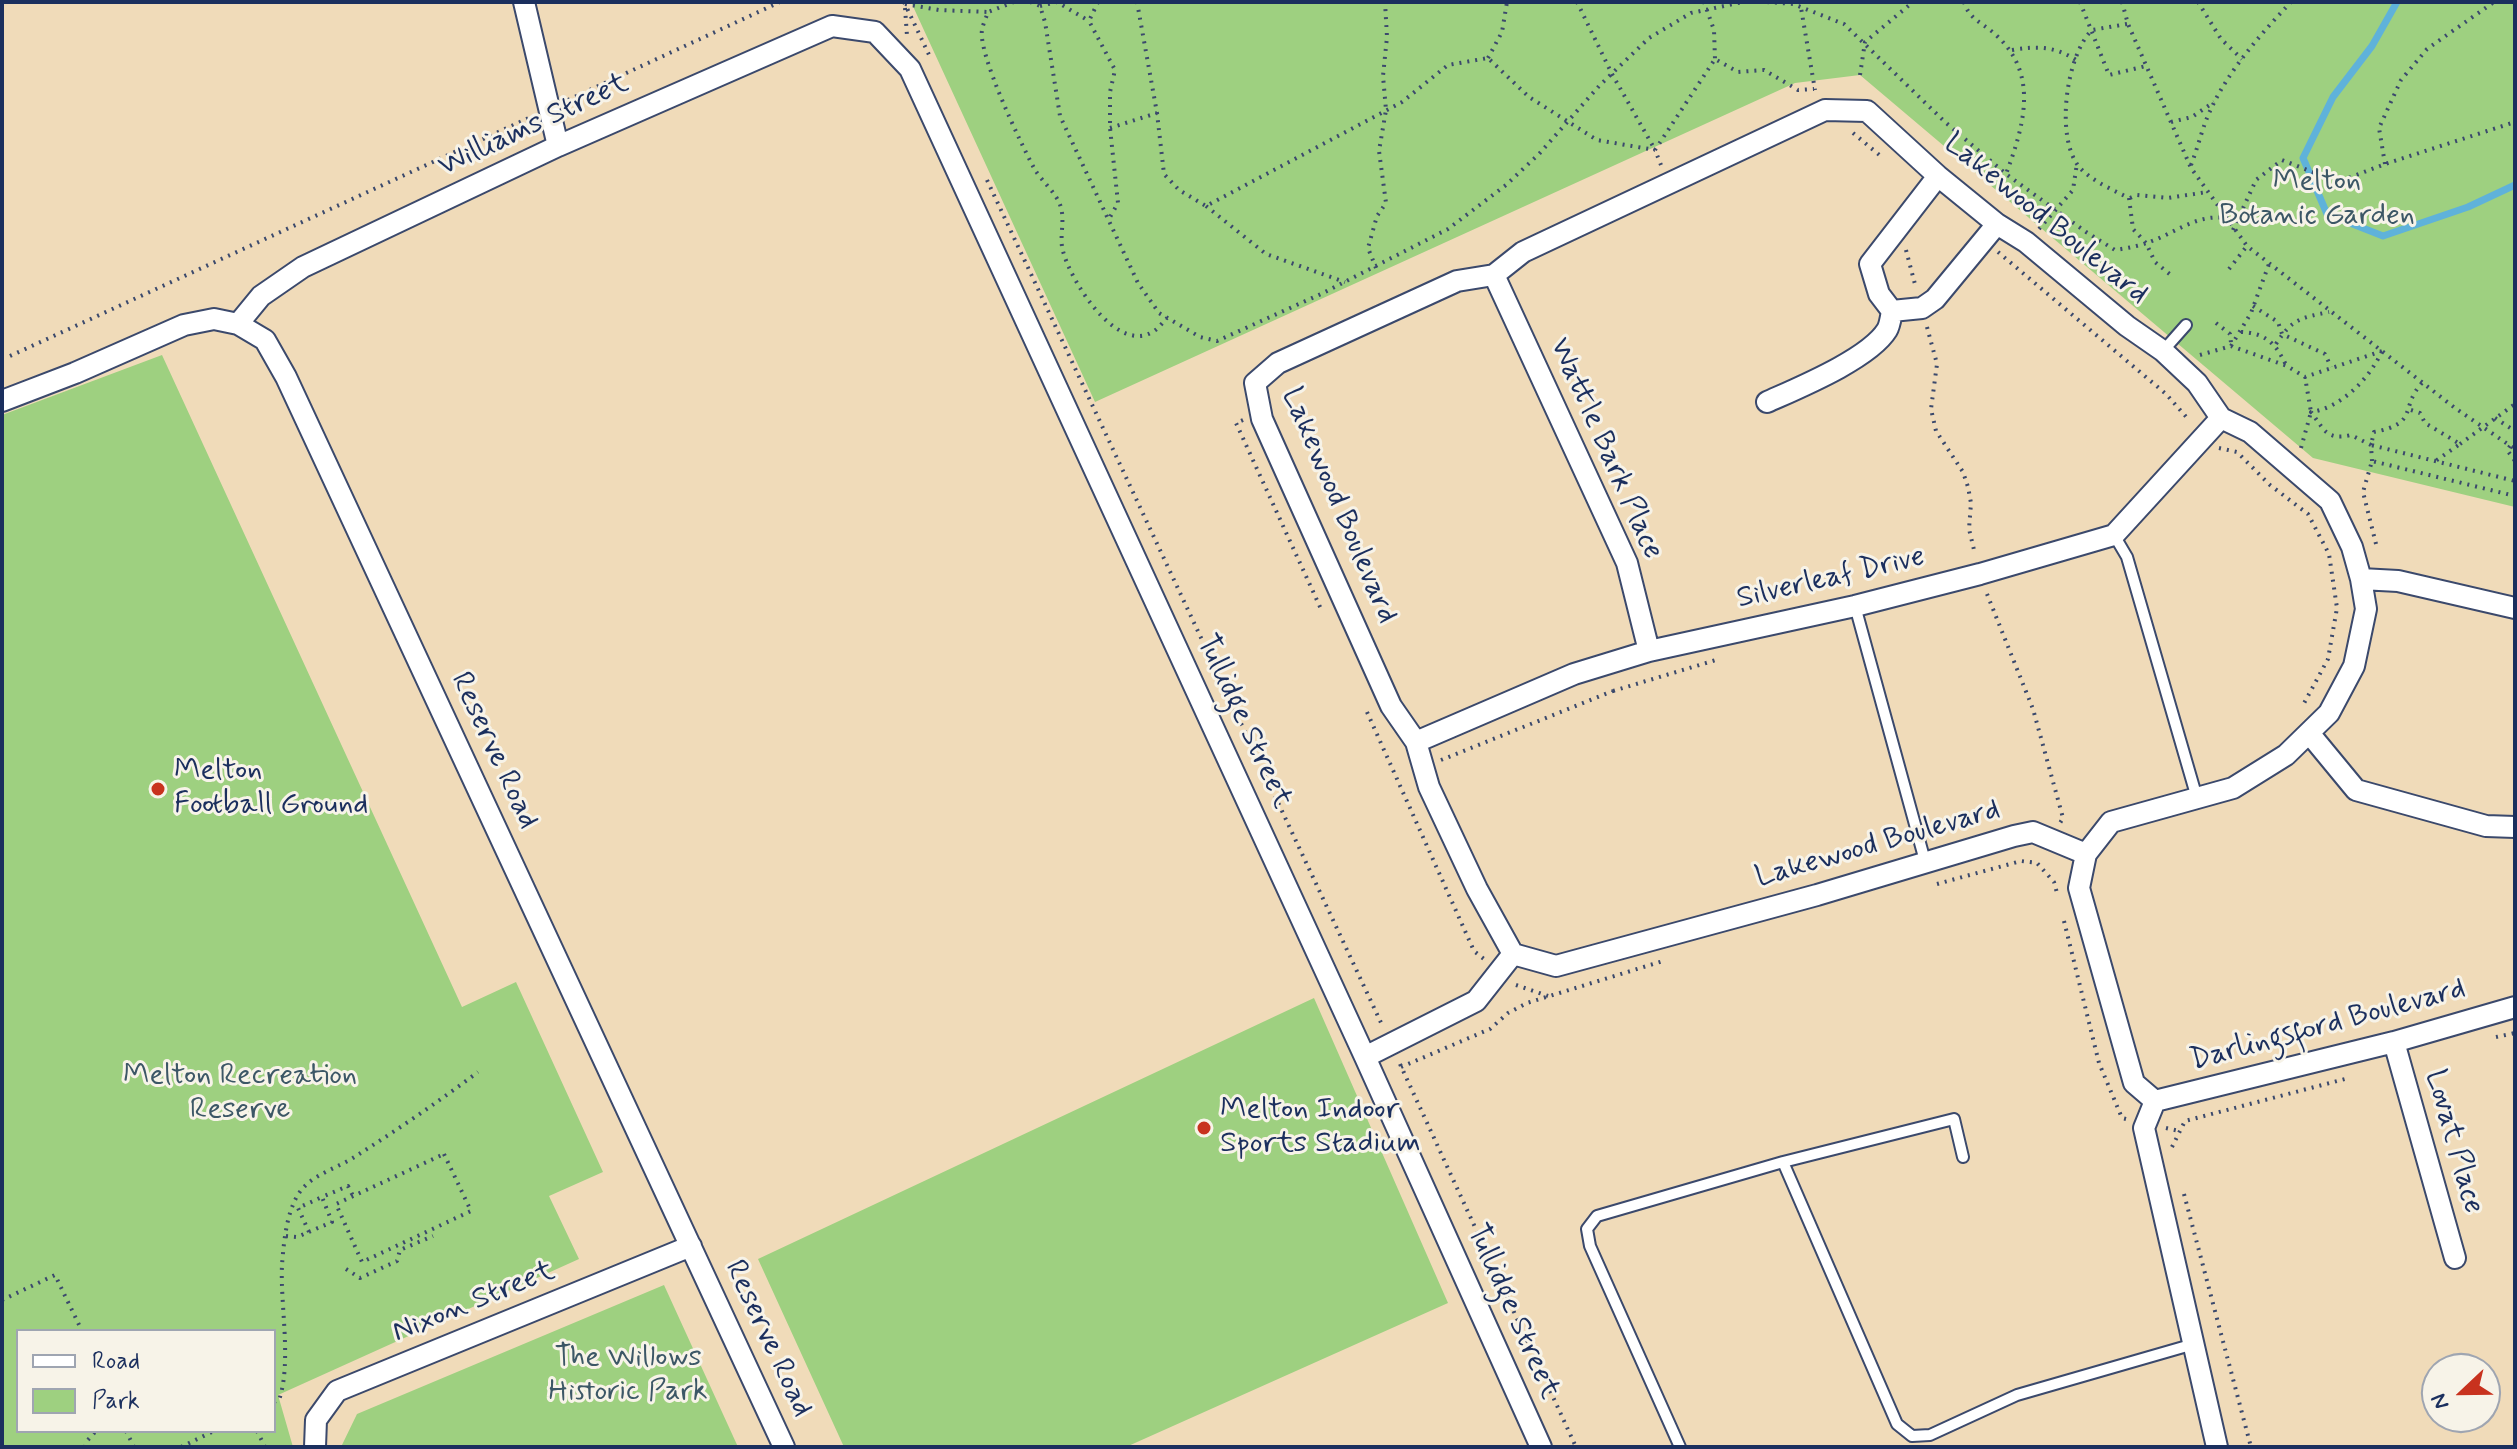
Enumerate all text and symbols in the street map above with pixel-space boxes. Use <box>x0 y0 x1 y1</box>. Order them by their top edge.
street label: Williams Street <box>433 66 635 186</box>
street label: Lakewood Boulevard <box>1936 127 2154 313</box>
park label: Melton Botanic Garden <box>2219 165 2415 236</box>
street label: Wattle Bark Place <box>1540 333 1670 565</box>
street label: Lakewood Boulevard <box>1272 383 1404 629</box>
street label: Silverleaf Drive <box>1733 540 1929 618</box>
street label: Tullidge Street <box>1187 629 1299 815</box>
street label: Reserve Road <box>441 667 545 835</box>
place label: Melton Football Ground <box>174 754 368 824</box>
marker: Melton Football Ground <box>149 780 167 798</box>
street label: Lakewood Boulevard <box>1752 793 2004 897</box>
street label: Darlingsford Boulevard <box>2186 972 2470 1080</box>
park label: Melton Recreation Reserve <box>123 1059 357 1130</box>
street label: Lovat Place <box>2415 1066 2491 1218</box>
place label: Melton Indoor Sports Stadium <box>1220 1093 1421 1164</box>
marker: Melton Indoor Sports Stadium <box>1195 1119 1213 1137</box>
street label: Tullidge Street <box>1457 1219 1567 1405</box>
street label: Nixon Street <box>388 1254 560 1352</box>
street label: Reserve Road <box>715 1255 819 1423</box>
legend <box>16 1329 276 1433</box>
park label: The Willows Historic Park <box>548 1341 708 1412</box>
text: Road <box>92 1346 140 1377</box>
north arrow <box>2421 1353 2501 1433</box>
text: Park <box>92 1386 140 1417</box>
text: N <box>2425 1389 2456 1413</box>

